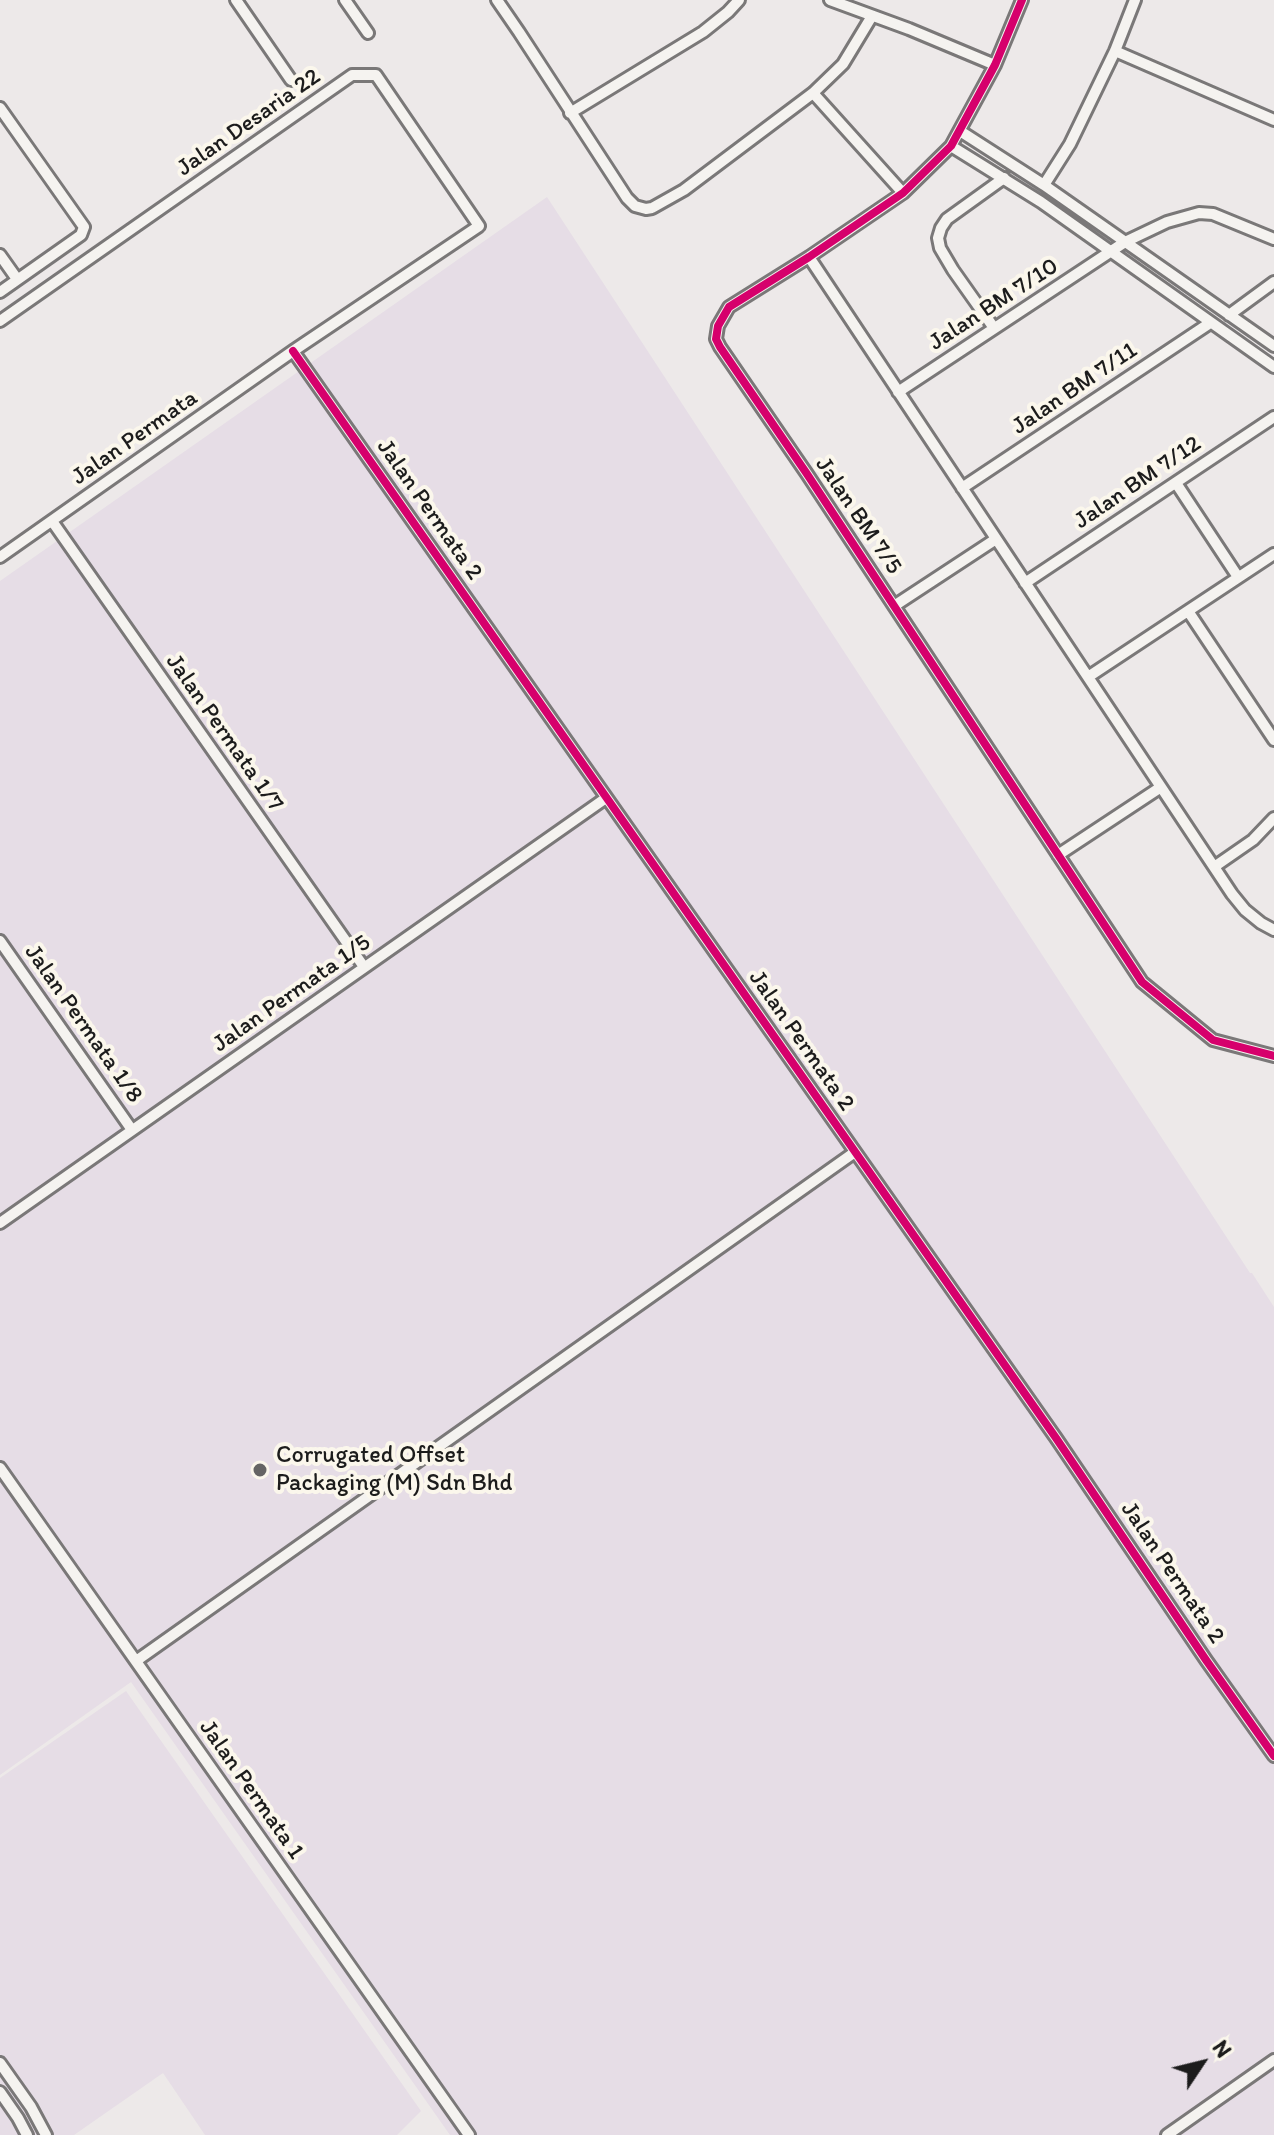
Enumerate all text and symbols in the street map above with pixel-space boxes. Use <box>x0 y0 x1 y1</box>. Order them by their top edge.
street label: Jalan Desaria 22 <box>172 63 326 183</box>
street label: Jalan BM 7/10 <box>924 252 1064 358</box>
street label: Jalan BM 7/11 <box>1007 337 1143 441</box>
street label: Jalan Permata <box>67 384 203 492</box>
street label: Jalan BM 7/12 <box>1069 430 1207 536</box>
street label: Jalan Permata 2 <box>370 434 488 586</box>
street label: Jalan BM 7/5 <box>808 452 908 580</box>
street label: Jalan Permata 1/7 <box>159 649 289 817</box>
street label: Jalan Permata 1/5 <box>207 929 377 1059</box>
street label: Jalan Permata 1/8 <box>18 939 148 1109</box>
street label: Jalan Permata 2 <box>742 965 860 1117</box>
place label: Corrugated Offset Packaging (M) Sdn Bhd <box>276 1442 512 1498</box>
marker: Corrugated Offset Packaging (M) Sdn Bhd <box>251 1461 269 1479</box>
street label: Jalan Permata 2 <box>1114 1497 1230 1649</box>
street label: Jalan Permata 1 <box>192 1715 310 1865</box>
north arrow <box>1162 2023 1242 2103</box>
text: N <box>1207 2035 1237 2063</box>

